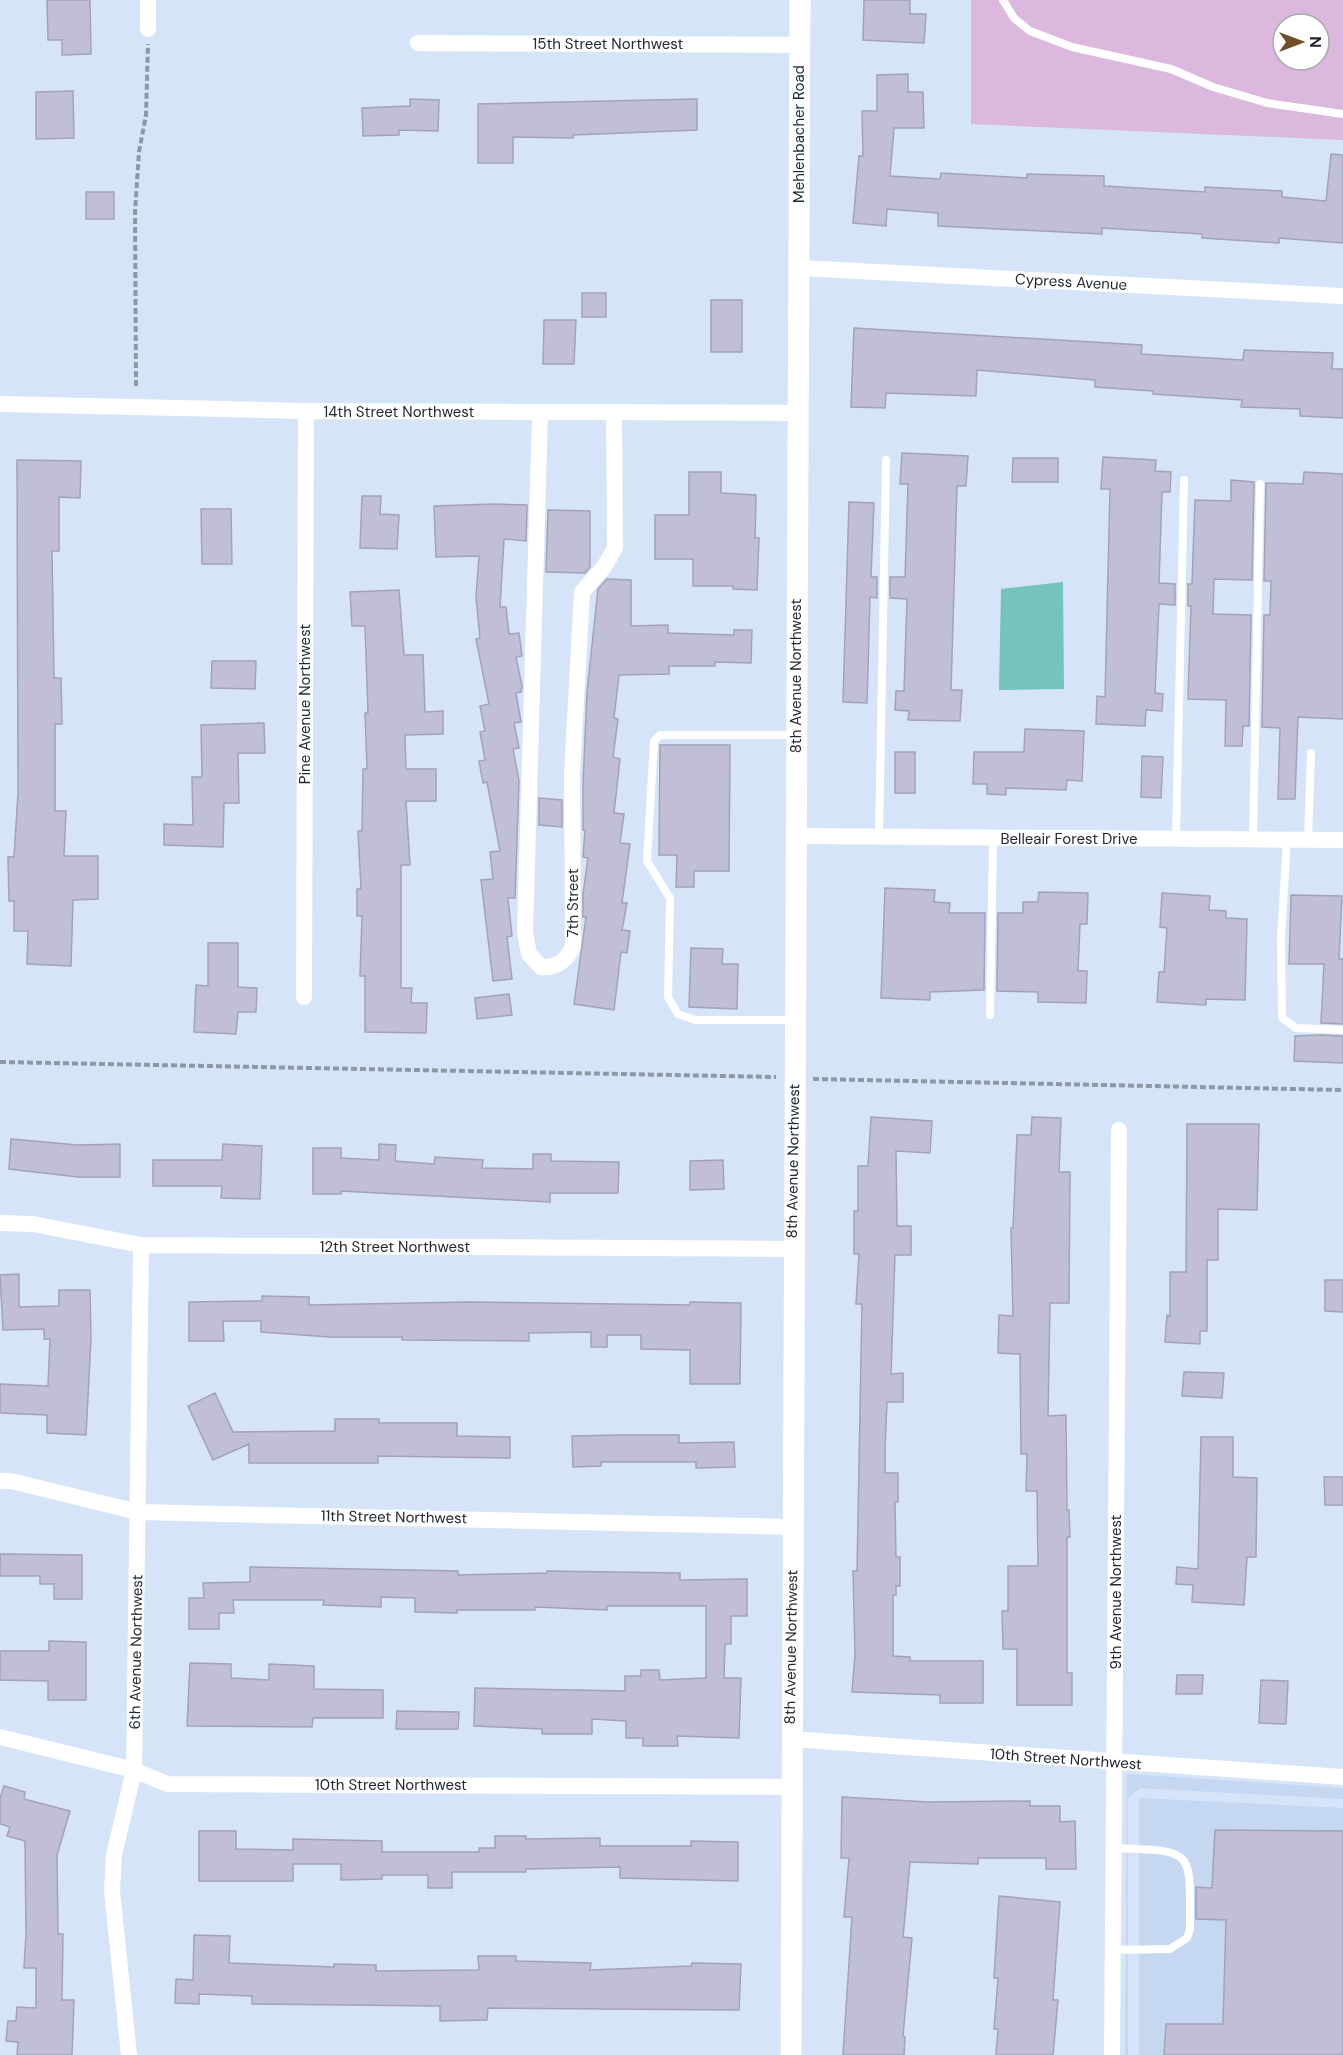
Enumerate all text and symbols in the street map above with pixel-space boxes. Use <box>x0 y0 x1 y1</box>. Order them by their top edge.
north arrow <box>1271 12 1331 72</box>
street label: 15th Street Northwest <box>533 34 684 54</box>
text: N <box>1305 36 1326 48</box>
street label: Mehlenbacher Road <box>789 65 809 203</box>
street label: Cypress Avenue <box>1014 269 1128 295</box>
street label: 14th Street Northwest <box>324 402 475 422</box>
street label: 8th Avenue Northwest <box>786 599 806 753</box>
street label: Pine Avenue Northwest <box>295 624 315 784</box>
street label: Belleair Forest Drive <box>1000 829 1138 849</box>
street label: 7th Street <box>563 868 583 938</box>
street label: 8th Avenue Northwest <box>782 1083 804 1238</box>
street label: 12th Street Northwest <box>320 1237 470 1257</box>
street label: 11th Street Northwest <box>321 1506 467 1528</box>
street label: 9th Avenue Northwest <box>1106 1514 1126 1669</box>
street label: 8th Avenue Northwest <box>780 1569 802 1724</box>
street label: 6th Avenue Northwest <box>125 1574 147 1730</box>
street label: 10th Street Northwest <box>989 1744 1143 1774</box>
street label: 10th Street Northwest <box>315 1775 467 1795</box>

